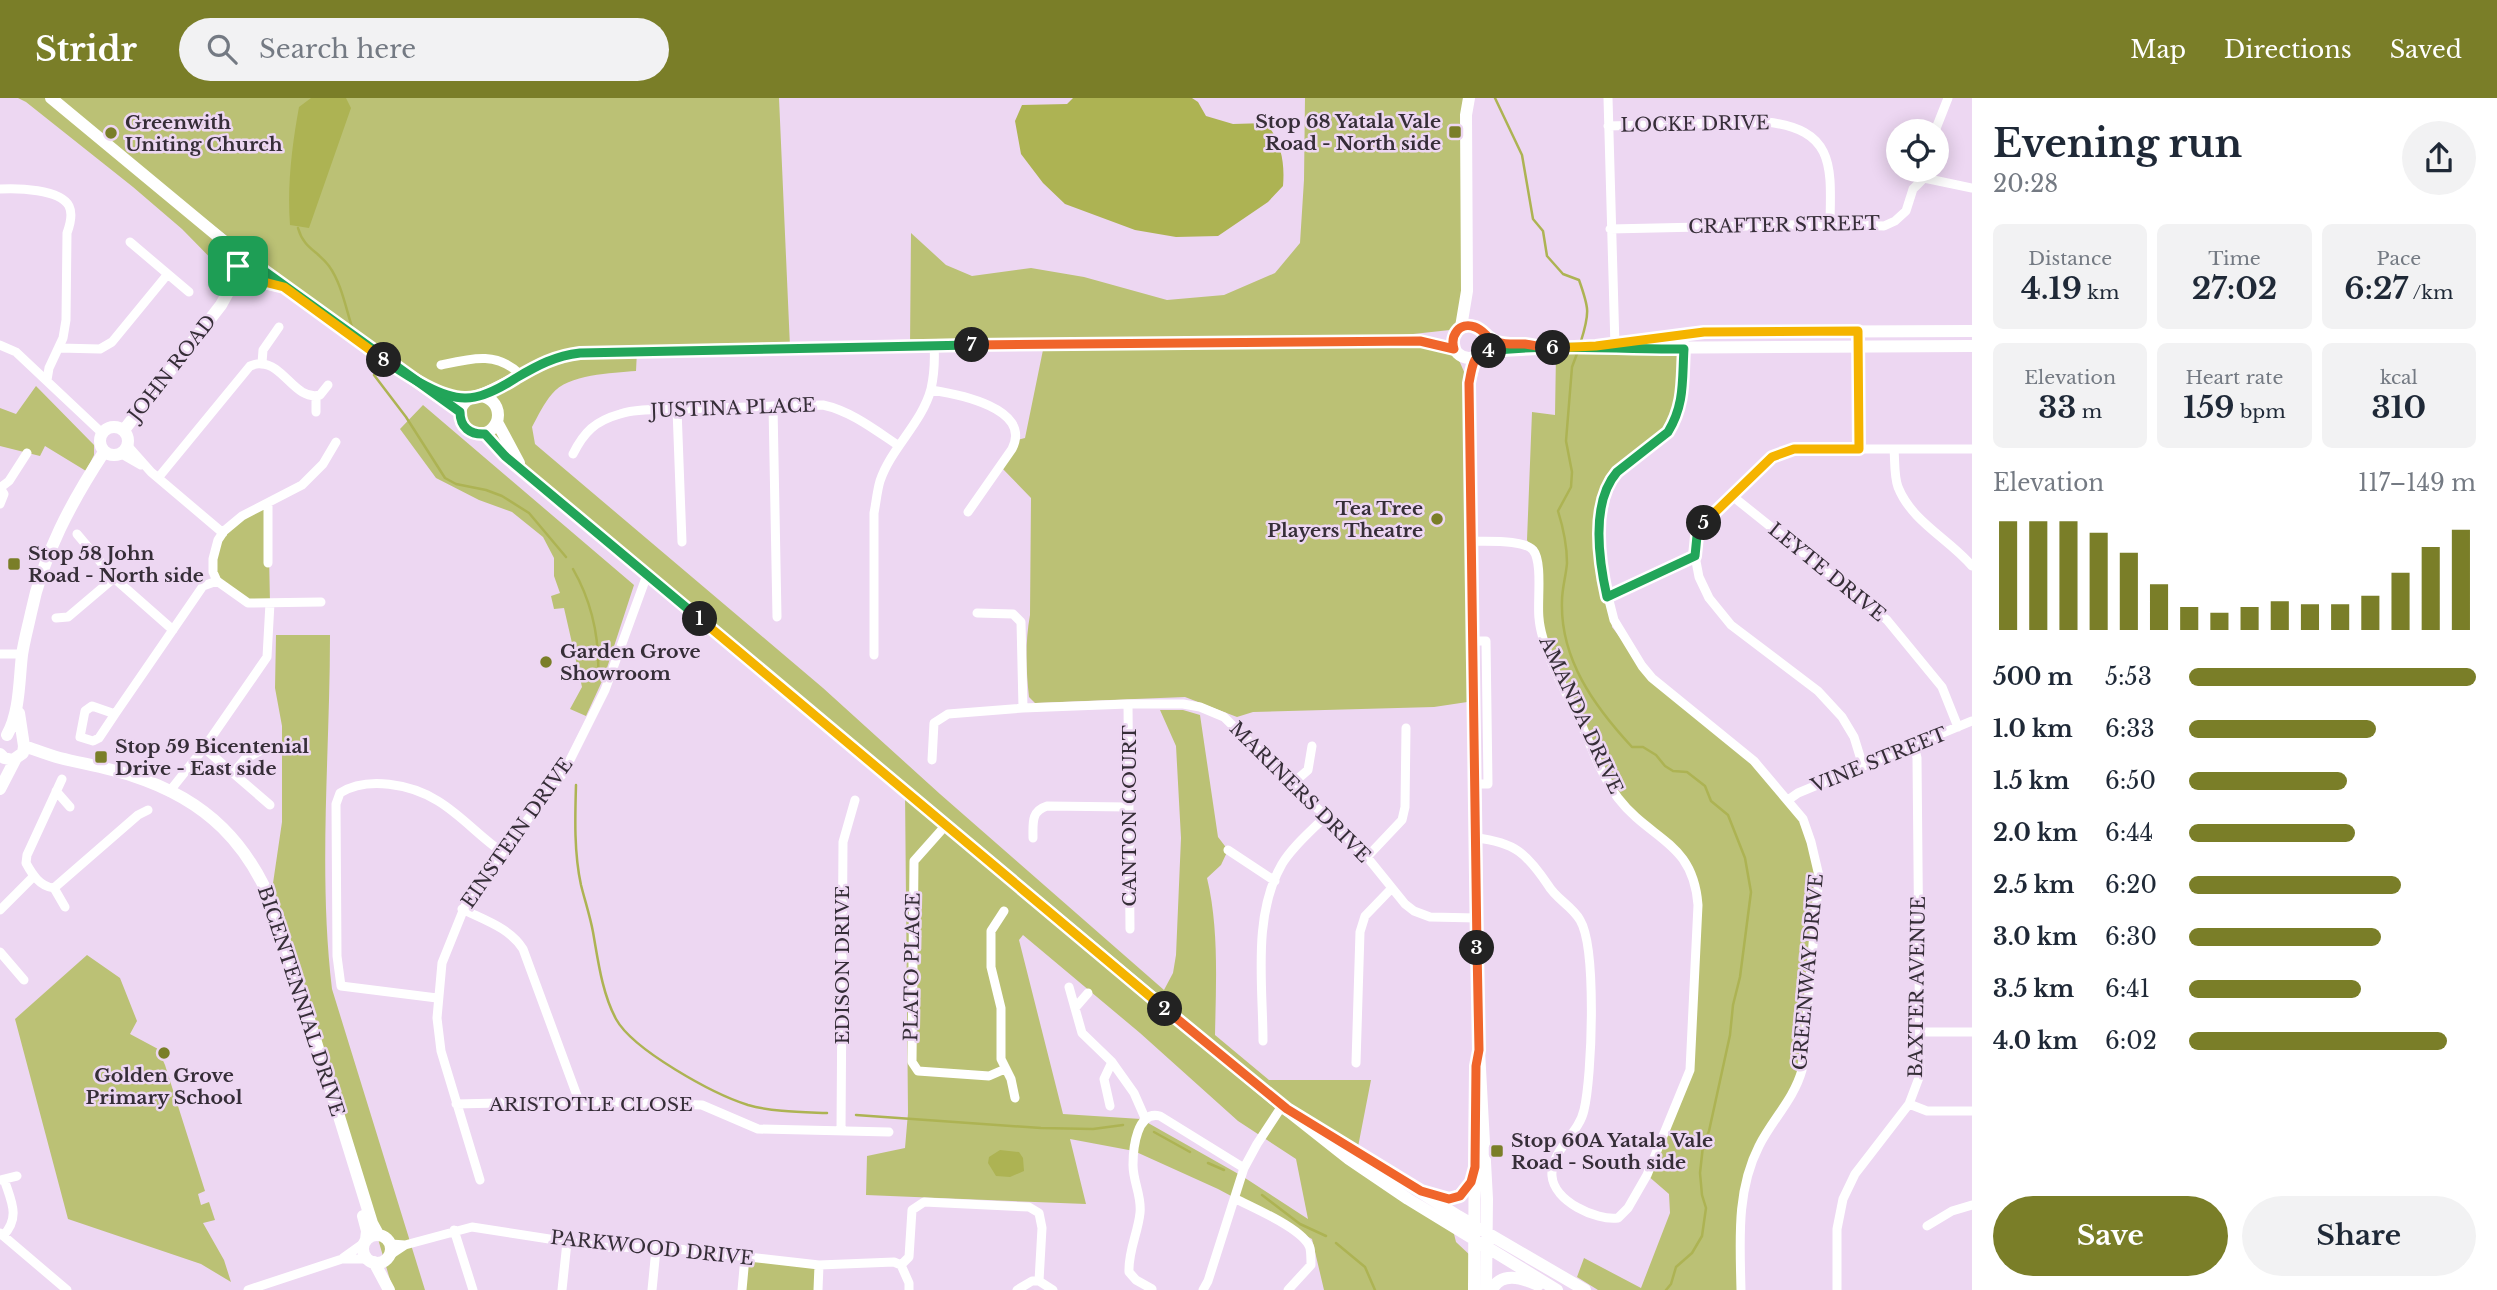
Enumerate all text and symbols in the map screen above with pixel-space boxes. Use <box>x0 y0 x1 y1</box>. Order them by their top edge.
search box <box>179 18 669 81</box>
text: Stridr <box>35 29 137 70</box>
icon: search <box>203 30 241 68</box>
text: Search here <box>259 33 416 65</box>
text: Map <box>2130 35 2186 64</box>
text: Directions <box>2224 35 2352 64</box>
text: Saved <box>2390 35 2462 64</box>
place label: Stop 68 Yatala Vale Road - North side <box>1255 110 1441 155</box>
place label: Greenwith Uniting Church <box>125 111 283 156</box>
street label: LOCKE DRIVE <box>1620 111 1770 137</box>
map controls <box>1886 119 1949 182</box>
button: locate <box>1886 119 1949 182</box>
text: Evening run <box>1993 120 2242 167</box>
button: share <box>2402 121 2476 195</box>
marker: Stop 68 Yatala Vale Road - North side <box>1447 124 1463 140</box>
marker: Greenwith Uniting Church <box>103 125 119 141</box>
text: 20:28 <box>1993 170 2058 198</box>
street label: CRAFTER STREET <box>1688 212 1880 238</box>
pin <box>208 236 268 296</box>
icon: arrive <box>219 247 257 285</box>
text: Distance <box>2028 247 2112 270</box>
text: Time <box>2208 247 2261 270</box>
text: Pace <box>2377 247 2421 270</box>
text: 4.19 <box>2021 270 2082 307</box>
text: 27:02 <box>2192 270 2277 307</box>
text: 6:27 <box>2344 270 2408 307</box>
text: km <box>2082 281 2119 304</box>
text: /km <box>2408 281 2453 304</box>
street label: JOHN ROAD <box>121 310 221 428</box>
pin: 7 <box>954 328 990 362</box>
pin: 6 <box>1536 330 1570 366</box>
text: 7 <box>967 333 976 356</box>
pin: 4 <box>1472 334 1506 368</box>
text: 6 <box>1546 336 1559 359</box>
text: 4 <box>1482 339 1495 362</box>
pin: 8 <box>366 342 402 378</box>
text: 8 <box>377 348 390 371</box>
text: Elevation <box>2024 366 2116 389</box>
text: Heart rate <box>2186 366 2283 389</box>
text: kcal <box>2380 366 2418 389</box>
text: 33 <box>2038 389 2076 426</box>
text: 159 <box>2183 389 2234 426</box>
text: 310 <box>2371 389 2426 426</box>
street label: JUSTINA PLACE <box>647 394 816 422</box>
text: m <box>2076 400 2102 423</box>
text: bpm <box>2234 400 2286 423</box>
text: Elevation <box>1993 469 2104 497</box>
text: 117–149 m <box>2358 469 2476 497</box>
place label: Tea Tree Players Theatre <box>1267 497 1423 542</box>
pin: 5 <box>1686 506 1722 540</box>
marker: Tea Tree Players Theatre <box>1429 511 1445 527</box>
text: 5 <box>1698 511 1709 534</box>
street label: LEYTE DRIVE <box>1764 518 1890 626</box>
place label: Stop 58 John Road - North side <box>28 542 204 587</box>
marker: Stop 58 John Road - North side <box>6 556 22 572</box>
pin: 1 <box>682 602 718 636</box>
text: 1 <box>695 607 704 630</box>
street label: AMANDA DRIVE <box>1534 632 1628 797</box>
place label: Garden Grove Showroom <box>560 640 701 685</box>
marker: Garden Grove Showroom <box>538 654 554 670</box>
text: 500 m <box>1993 663 2073 691</box>
text: 5:53 <box>2105 663 2152 691</box>
text: 1.0 km <box>1993 715 2073 743</box>
text: 6:33 <box>2105 715 2155 743</box>
street label: MARINERS DRIVE <box>1225 717 1375 867</box>
street label: VINE STREET <box>1807 722 1950 798</box>
street label: CANTON COURT <box>1118 725 1141 907</box>
place label: Stop 59 Bicentenial Drive - East side <box>115 735 309 780</box>
marker: Stop 59 Bicentenial Drive - East side <box>93 749 109 765</box>
street label: EINSTEIN DRIVE <box>456 753 578 913</box>
text: 1.5 km <box>1993 767 2070 795</box>
text: 6:50 <box>2105 767 2156 795</box>
text: 2.0 km <box>1993 819 2078 847</box>
text: 6:44 <box>2105 819 2153 847</box>
text: 2.5 km <box>1993 871 2074 899</box>
text: 6:20 <box>2105 871 2157 899</box>
street label: GREENWAY DRIVE <box>1788 873 1828 1071</box>
street label: BICENTENNIAL DRIVE <box>253 883 349 1119</box>
street label: EDISON DRIVE <box>831 886 854 1044</box>
street label: PLATO PLACE <box>899 892 925 1042</box>
street label: BAXTER AVENUE <box>1904 896 1930 1078</box>
text: 3.0 km <box>1993 923 2077 951</box>
text: 6:30 <box>2105 923 2157 951</box>
pin: 3 <box>1460 930 1494 966</box>
text: 3 <box>1470 936 1483 959</box>
text: 3.5 km <box>1993 975 2074 1003</box>
text: 6:41 <box>2105 975 2150 1003</box>
pin: 2 <box>1148 992 1182 1026</box>
text: 2 <box>1158 997 1171 1020</box>
text: 4.0 km <box>1993 1027 2078 1055</box>
text: 6:02 <box>2105 1027 2157 1055</box>
marker: Golden Grove Primary School <box>156 1045 172 1061</box>
place label: Golden Grove Primary School <box>86 1064 243 1109</box>
street label: ARISTOTLE CLOSE <box>488 1093 693 1116</box>
place label: Stop 60A Yatala Vale Road - South side <box>1511 1129 1713 1174</box>
marker: Stop 60A Yatala Vale Road - South side <box>1489 1143 1505 1159</box>
button: Save <box>1993 1196 2228 1276</box>
button: Share <box>2242 1196 2476 1276</box>
street label: PARKWOOD DRIVE <box>549 1226 755 1270</box>

